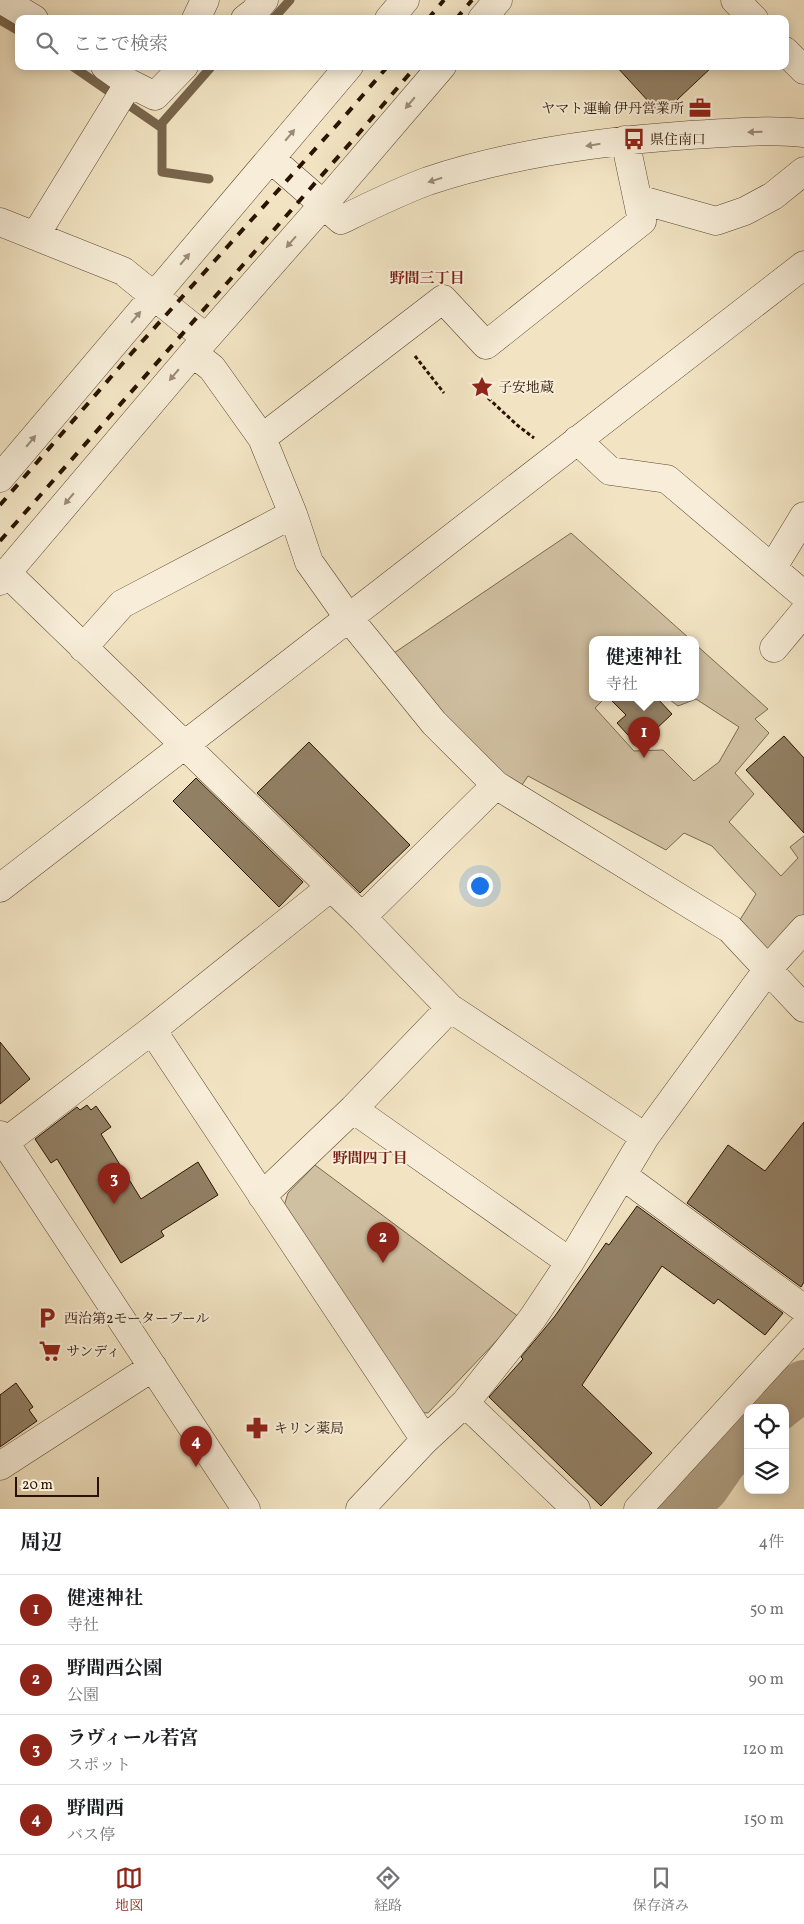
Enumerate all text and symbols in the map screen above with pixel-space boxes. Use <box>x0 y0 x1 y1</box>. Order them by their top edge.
search box <box>15 15 789 70</box>
icon: search <box>33 29 61 57</box>
text: ここで検索 <box>73 32 168 58</box>
office icon: ヤマト運輸 伊丹営業所 <box>687 95 713 121</box>
one-way arrow <box>404 97 416 109</box>
place label: ヤマト運輸 伊丹営業所 <box>541 100 684 119</box>
bus stop icon: 県住南口 <box>621 126 647 152</box>
one-way arrow <box>747 128 763 136</box>
one-way arrow <box>285 129 296 142</box>
place label: 県住南口 <box>650 131 706 150</box>
one-way arrow <box>585 141 601 149</box>
one-way arrow <box>427 176 442 184</box>
one-way arrow <box>285 235 297 247</box>
one-way arrow <box>180 253 191 266</box>
district label: 野間三丁目 <box>389 269 465 290</box>
one-way arrow <box>131 310 142 323</box>
one-way arrow <box>168 369 180 381</box>
place icon: 子安地蔵 <box>469 374 495 400</box>
place label: 子安地蔵 <box>498 379 554 398</box>
one-way arrow <box>26 435 37 448</box>
one-way arrow <box>64 493 75 506</box>
popup <box>589 636 699 701</box>
text: 健速神社 <box>606 645 682 671</box>
text: 寺社 <box>606 674 638 696</box>
pin: 1 <box>628 717 660 758</box>
your location <box>467 873 493 899</box>
district label: 野間四丁目 <box>332 1149 408 1170</box>
pin: 3 <box>98 1163 130 1204</box>
pin: 2 <box>367 1222 399 1263</box>
parking icon: 西治第2モータープール <box>34 1305 60 1331</box>
place label: 西治第2モータープール <box>64 1310 210 1329</box>
supermarket icon: サンディ <box>37 1338 63 1364</box>
place label: サンディ <box>66 1343 120 1362</box>
map controls <box>744 1404 789 1494</box>
button: locate <box>744 1404 789 1449</box>
pharmacy icon: キリン薬局 <box>244 1415 270 1441</box>
place label: キリン薬局 <box>274 1420 344 1439</box>
pin: 4 <box>180 1426 212 1467</box>
button: layers <box>744 1449 789 1494</box>
scale bar <box>15 1474 99 1497</box>
text: 20 m <box>22 1476 53 1495</box>
text: 周辺 <box>20 1529 62 1558</box>
text: 4件 <box>758 1532 784 1554</box>
text: 健速神社 <box>67 1586 143 1612</box>
text: 1 <box>33 1599 39 1621</box>
text: 50 m <box>750 1599 784 1621</box>
text: 寺社 <box>67 1615 99 1637</box>
text: 野間西公園 <box>67 1656 162 1682</box>
text: 2 <box>32 1669 40 1691</box>
text: 90 m <box>748 1669 784 1691</box>
text: 公園 <box>67 1685 99 1707</box>
text: ラヴィール若宮 <box>67 1726 198 1752</box>
text: 3 <box>32 1739 40 1761</box>
text: 120 m <box>742 1739 784 1761</box>
text: スポット <box>67 1755 131 1777</box>
text: 野間西 <box>67 1796 124 1822</box>
text: 4 <box>31 1809 41 1831</box>
text: 150 m <box>743 1809 784 1831</box>
text: バス停 <box>67 1825 115 1847</box>
tab: 地図 <box>115 1864 143 1916</box>
tab: 経路 <box>374 1864 402 1916</box>
tab: 保存済み <box>633 1864 689 1916</box>

